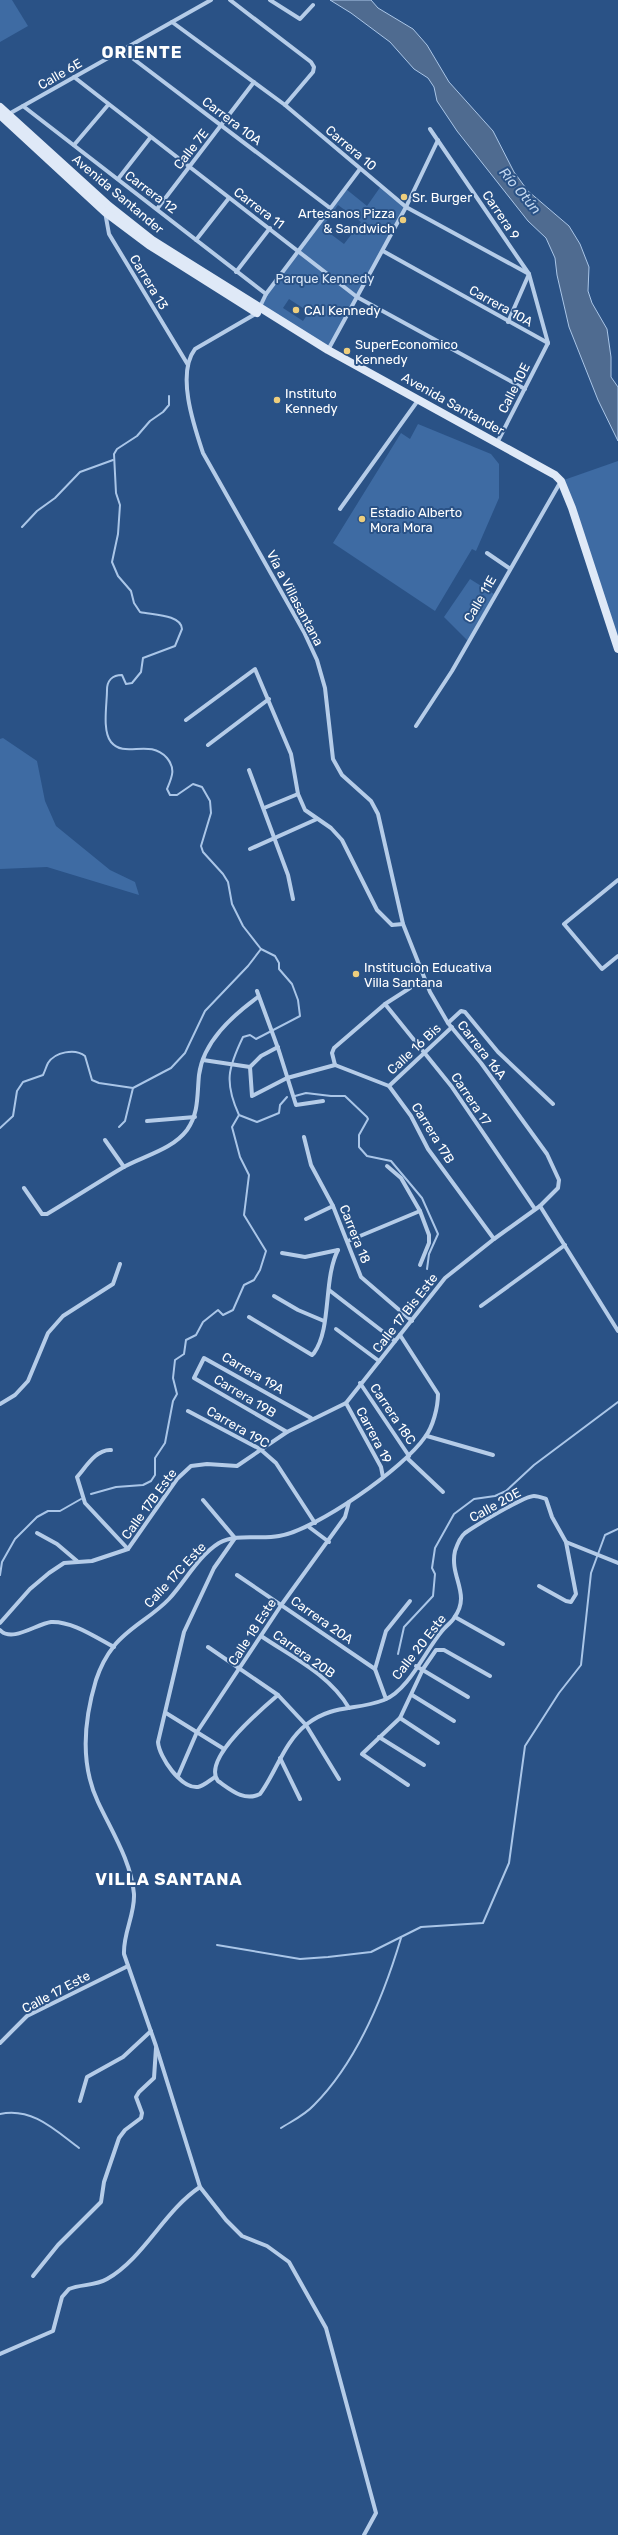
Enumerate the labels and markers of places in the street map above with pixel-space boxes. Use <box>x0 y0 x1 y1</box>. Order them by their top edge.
place label: Sr. Burger <box>412 190 472 206</box>
marker: Sr. Burger <box>399 192 409 202</box>
place label: Artesanos Pizza & Sandwich <box>298 206 395 236</box>
marker: Artesanos Pizza & Sandwich <box>398 215 408 225</box>
place label: CAI Kennedy <box>304 303 381 318</box>
marker: CAI Kennedy <box>291 305 301 315</box>
place label: SuperEconomico Kennedy <box>355 337 458 367</box>
marker: SuperEconomico Kennedy <box>342 346 352 356</box>
place label: Instituto Kennedy <box>285 386 338 416</box>
marker: Instituto Kennedy <box>272 395 282 405</box>
place label: Estadio Alberto Mora Mora <box>370 505 462 535</box>
marker: Estadio Alberto Mora Mora <box>357 514 367 524</box>
place label: Institucion Educativa Villa Santana <box>364 960 492 990</box>
marker: Institucion Educativa Villa Santana <box>351 969 361 979</box>

